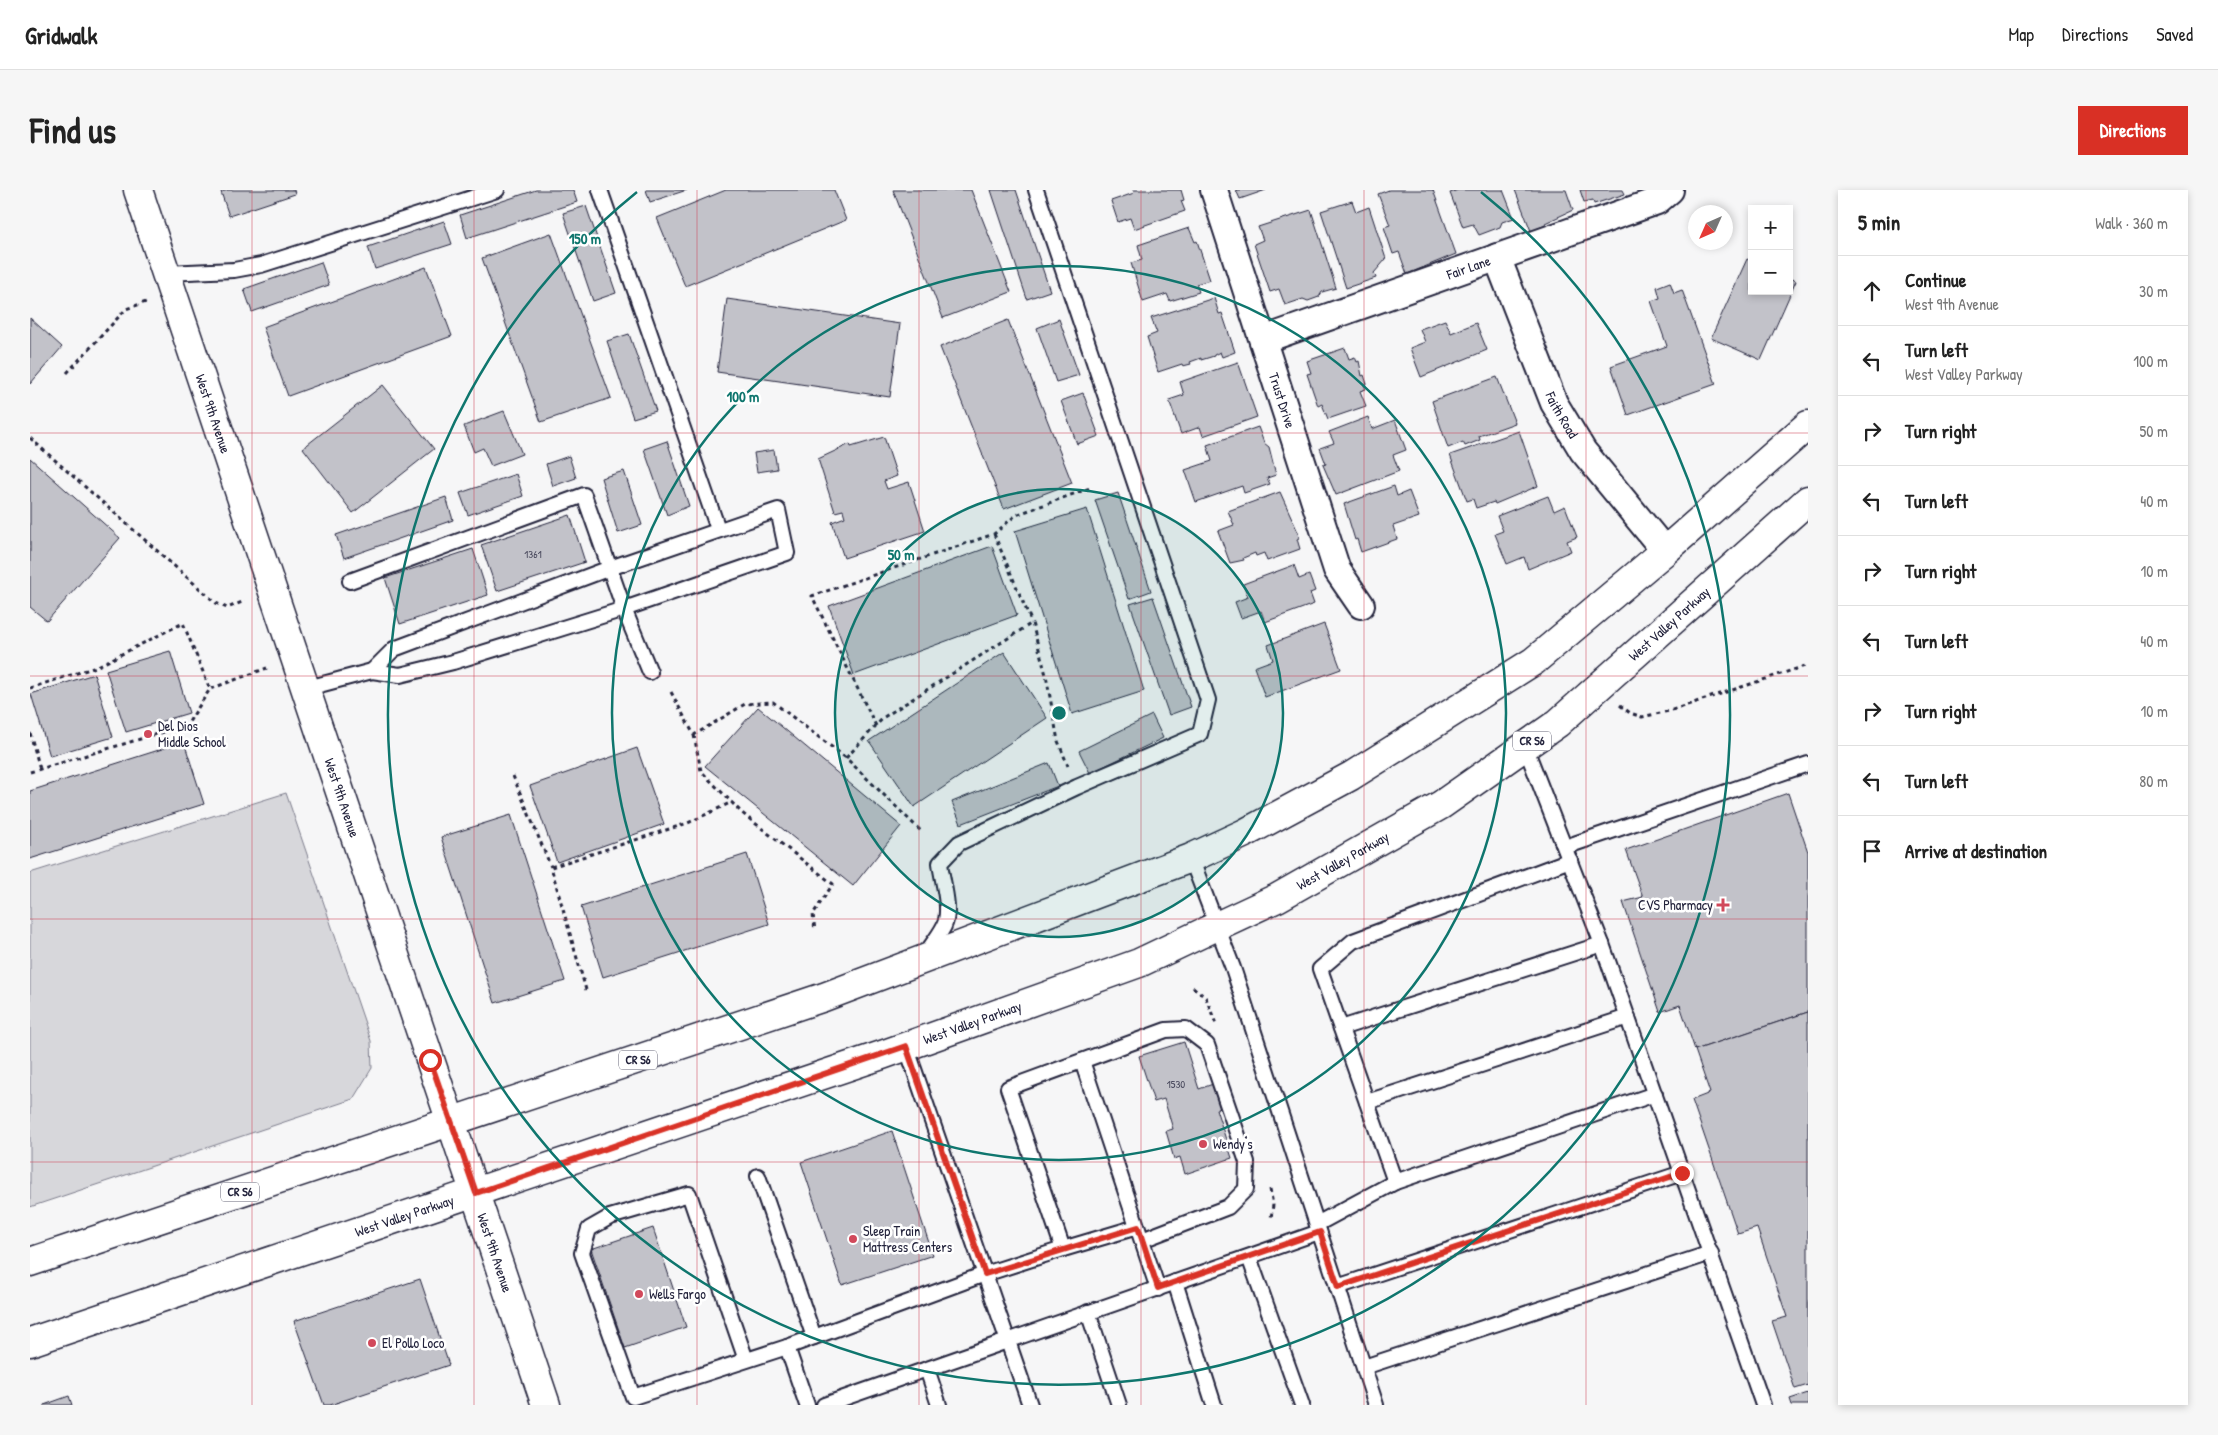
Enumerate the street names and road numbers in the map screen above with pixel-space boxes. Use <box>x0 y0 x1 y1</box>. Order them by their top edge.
street label: Fair Lane <box>1443 250 1493 284</box>
street label: Trust Drive <box>1265 370 1301 431</box>
street label: West 9th Avenue <box>191 372 236 456</box>
street label: Faith Road <box>1541 388 1583 442</box>
street label: West Valley Parkway <box>1624 582 1714 665</box>
road number: CR S6 <box>1513 732 1551 750</box>
street label: West 9th Avenue <box>320 755 365 840</box>
street label: West Valley Parkway <box>1293 827 1392 894</box>
street label: West Valley Parkway <box>920 996 1024 1049</box>
road number: CR S6 <box>619 1050 657 1070</box>
road number: CR S6 <box>221 1182 259 1202</box>
street label: West Valley Parkway <box>352 1190 456 1241</box>
street label: West 9th Avenue <box>473 1210 518 1295</box>

